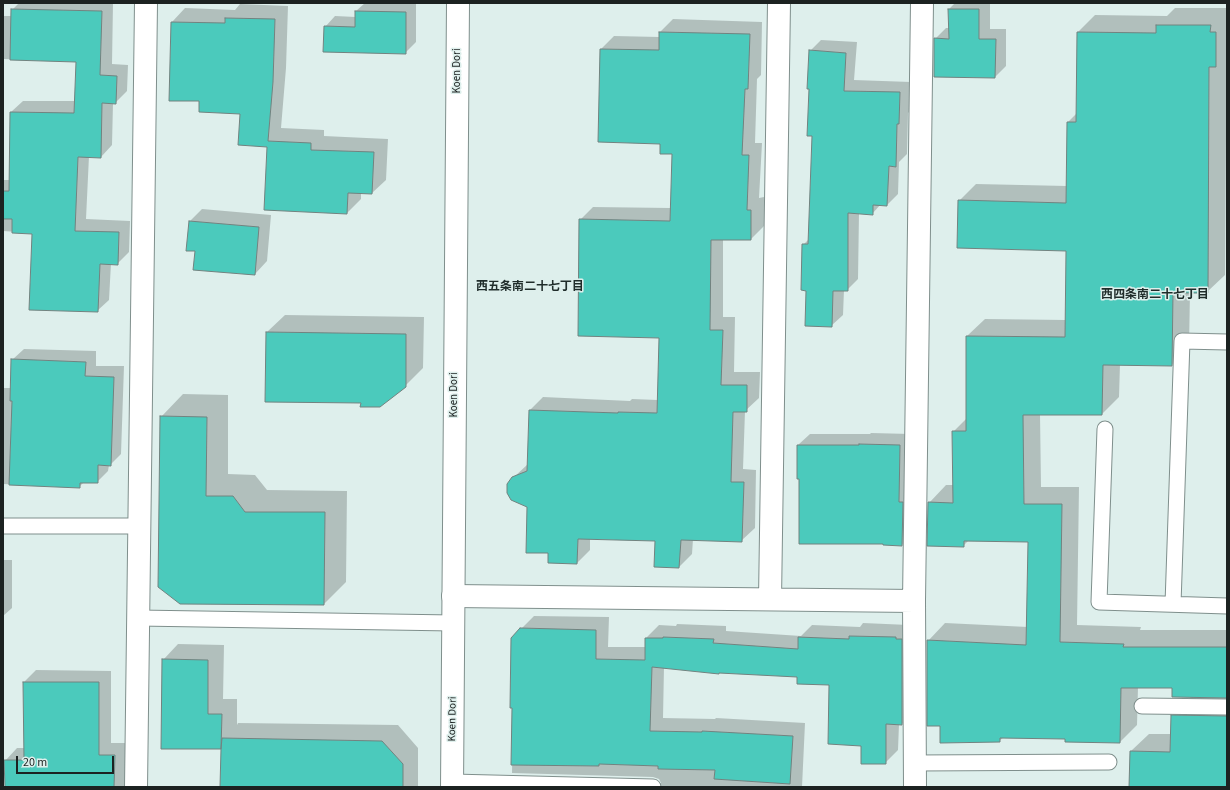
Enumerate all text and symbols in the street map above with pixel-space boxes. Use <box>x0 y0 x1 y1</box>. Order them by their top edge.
street label: Koen Dori <box>451 48 465 94</box>
district label: 西五条南二十七丁目 <box>476 280 584 294</box>
district label: 西四条南二十七丁目 <box>1101 288 1209 302</box>
street label: Koen Dori <box>448 372 462 418</box>
street label: Koen Dori <box>446 696 460 742</box>
scale bar <box>18 748 116 774</box>
text: 20 m <box>23 754 47 771</box>

